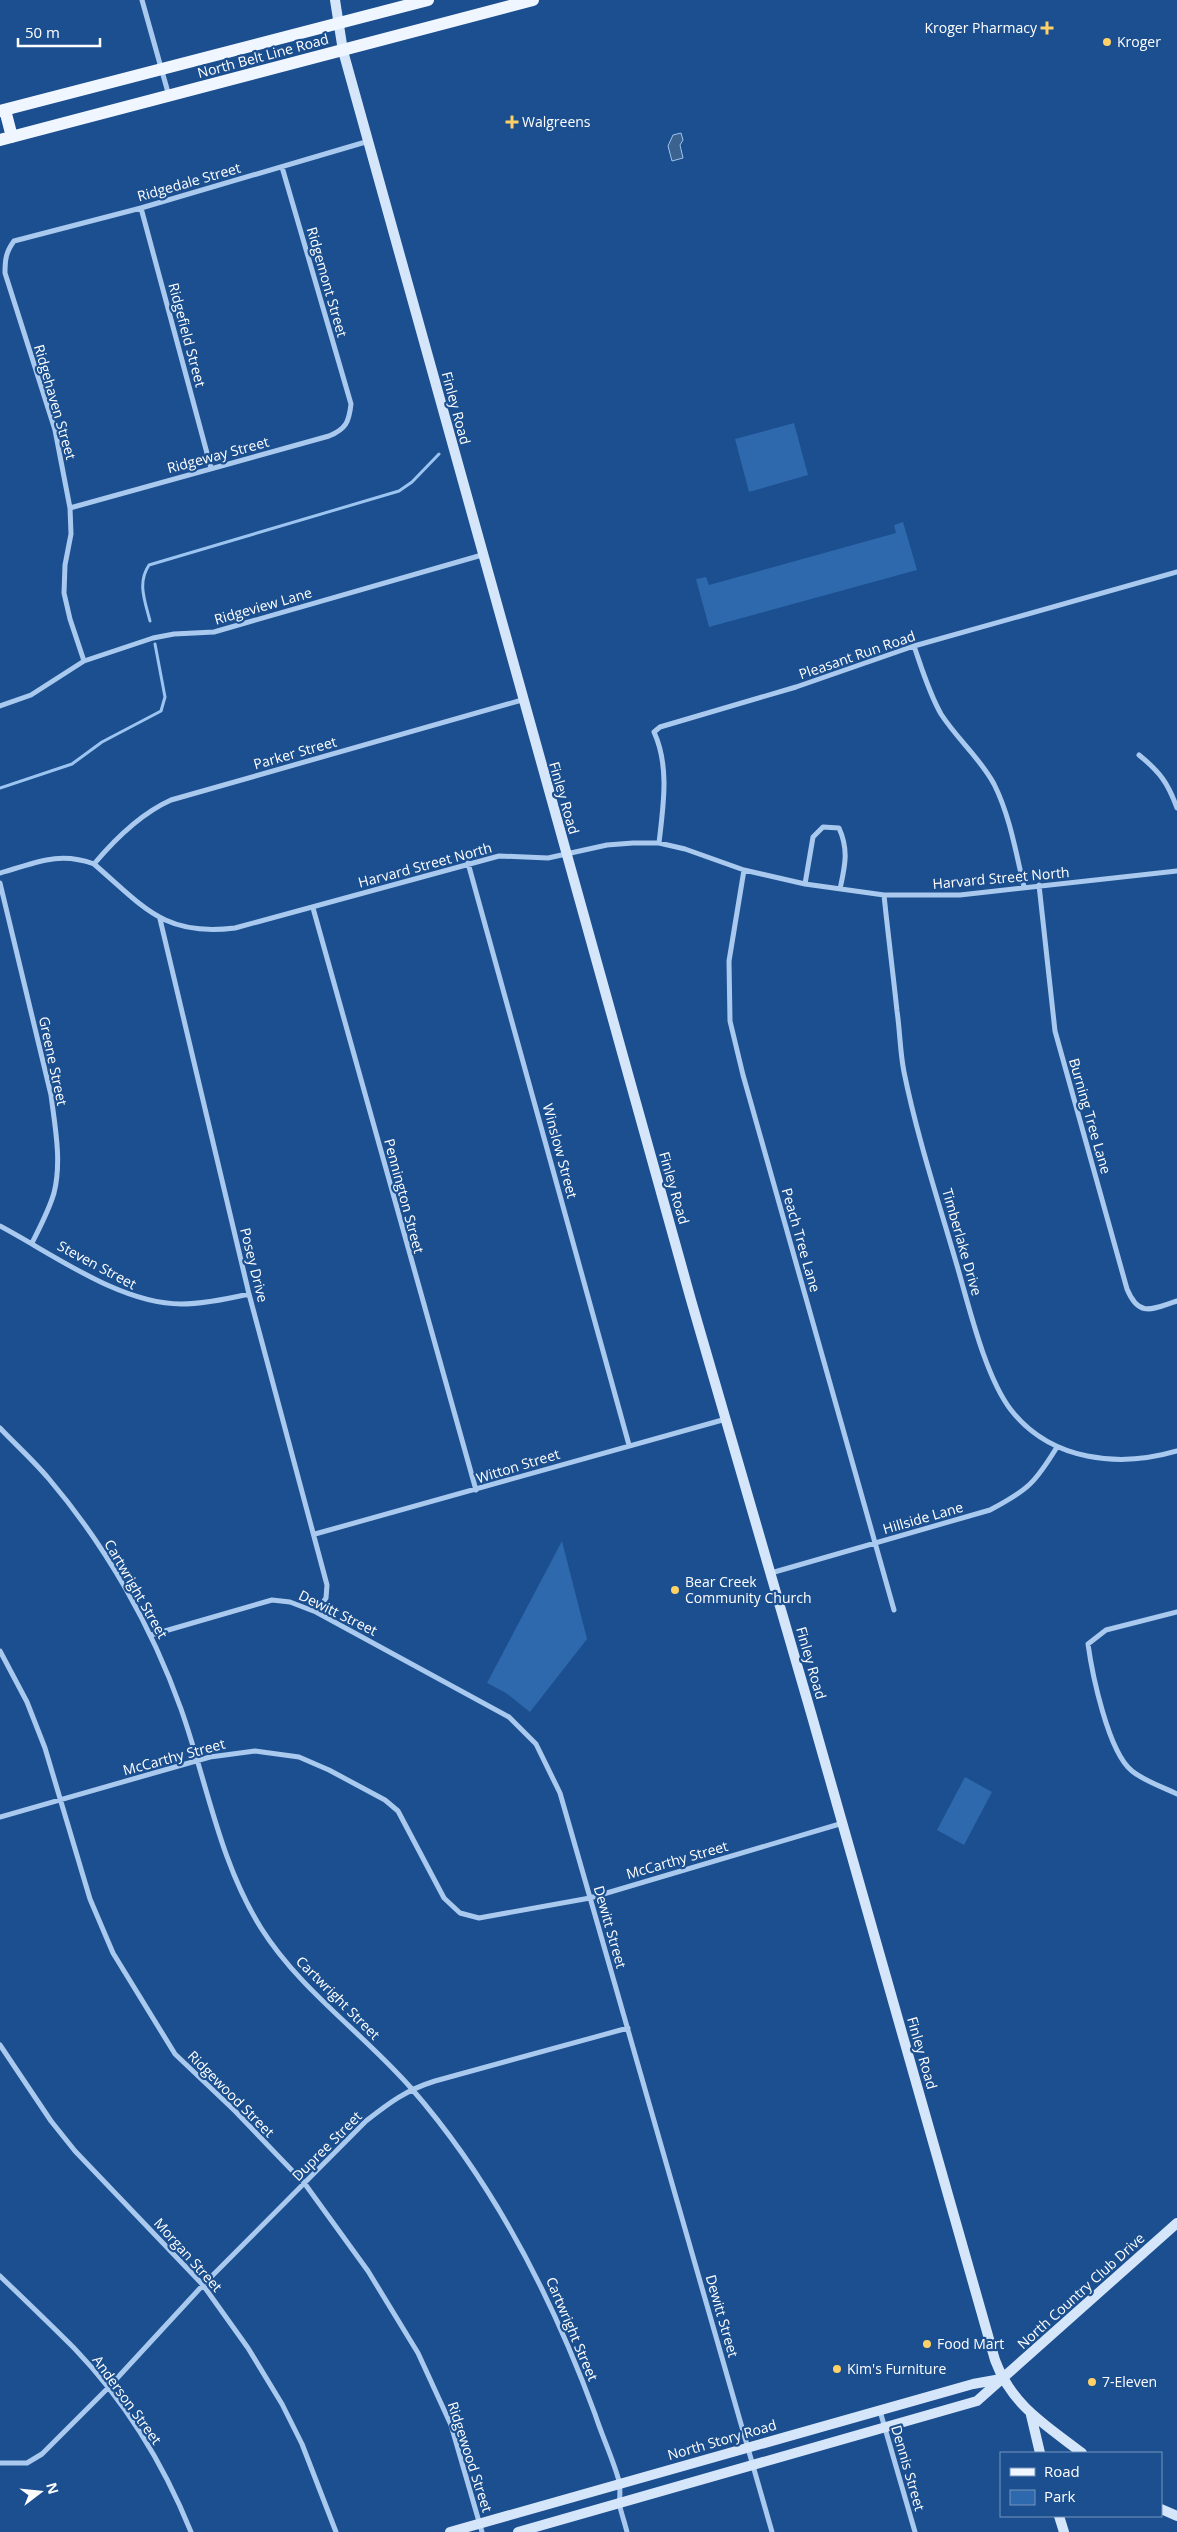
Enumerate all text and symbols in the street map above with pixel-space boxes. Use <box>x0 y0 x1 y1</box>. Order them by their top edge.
scale bar <box>18 15 100 47</box>
place label: Kroger Pharmacy <box>924 18 1038 37</box>
text: 50 m <box>25 22 60 42</box>
marker: Kroger Pharmacy <box>1041 22 1053 34</box>
street label: North Belt Line Road <box>195 29 331 82</box>
place label: Kroger <box>1117 32 1161 51</box>
marker: Kroger <box>1101 36 1113 48</box>
place label: Walgreens <box>522 112 591 131</box>
marker: Walgreens <box>506 116 518 128</box>
street label: Ridgedale Street <box>135 158 243 205</box>
street label: Ridgemont Street <box>303 224 352 339</box>
street label: Ridgefield Street <box>164 281 211 389</box>
street label: Ridgehaven Street <box>30 342 81 462</box>
street label: Finley Road <box>438 369 475 446</box>
street label: Ridgeway Street <box>165 432 271 477</box>
street label: Ridgeview Lane <box>212 582 314 629</box>
street label: Pleasant Run Road <box>796 626 918 683</box>
street label: Parker Street <box>251 732 339 773</box>
street label: Finley Road <box>545 759 584 836</box>
street label: Harvard Street North <box>356 838 494 891</box>
street label: Harvard Street North <box>932 862 1070 893</box>
street label: Greene Street <box>35 1015 72 1107</box>
street label: Burning Tree Lane <box>1065 1056 1116 1176</box>
street label: Winslow Street <box>539 1101 582 1200</box>
street label: Pennington Street <box>380 1136 429 1255</box>
street label: Finley Road <box>655 1149 694 1226</box>
street label: Peach Tree Lane <box>778 1186 825 1294</box>
street label: Timberlake Drive <box>938 1186 987 1298</box>
street label: Posey Drive <box>236 1226 273 1304</box>
street label: Steven Street <box>54 1236 140 1293</box>
street label: Witton Street <box>474 1444 562 1487</box>
street label: Hillside Lane <box>880 1497 965 1538</box>
street label: Cartwright Street <box>100 1536 172 1642</box>
place label: Bear Creek Community Church <box>685 1572 812 1607</box>
marker: Bear Creek Community Church <box>669 1584 681 1596</box>
street label: Dewitt Street <box>296 1585 381 1640</box>
street label: Finley Road <box>792 1624 831 1701</box>
street label: McCarthy Street <box>121 1734 227 1779</box>
street label: McCarthy Street <box>624 1836 730 1883</box>
street label: Dewitt Street <box>590 1883 631 1970</box>
street label: Cartwright Street <box>292 1952 384 2044</box>
street label: Finley Road <box>903 2014 942 2091</box>
street label: Ridgewood Street <box>184 2046 279 2141</box>
street label: Dupree Street <box>288 2107 366 2185</box>
street label: Morgan Street <box>150 2214 227 2296</box>
street label: North Country Club Drive <box>1013 2228 1148 2353</box>
street label: Dewitt Street <box>702 2272 743 2359</box>
street label: Cartwright Street <box>542 2274 603 2384</box>
place label: Food Mart <box>937 2334 1004 2353</box>
marker: Food Mart <box>921 2338 933 2350</box>
street label: Anderson Street <box>89 2351 166 2448</box>
place label: Kim's Furniture <box>847 2359 946 2378</box>
marker: Kim's Furniture <box>831 2363 843 2375</box>
place label: 7-Eleven <box>1102 2372 1157 2391</box>
marker: 7-Eleven <box>1086 2376 1098 2388</box>
street label: Ridgewood Street <box>444 2399 497 2515</box>
street label: North Story Road <box>665 2415 779 2464</box>
street label: Dennis Street <box>887 2423 930 2513</box>
legend <box>1000 2452 1162 2517</box>
text: Road <box>1044 2461 1080 2481</box>
north arrow <box>15 2467 65 2517</box>
text: N <box>42 2480 64 2496</box>
text: Park <box>1044 2486 1075 2506</box>

